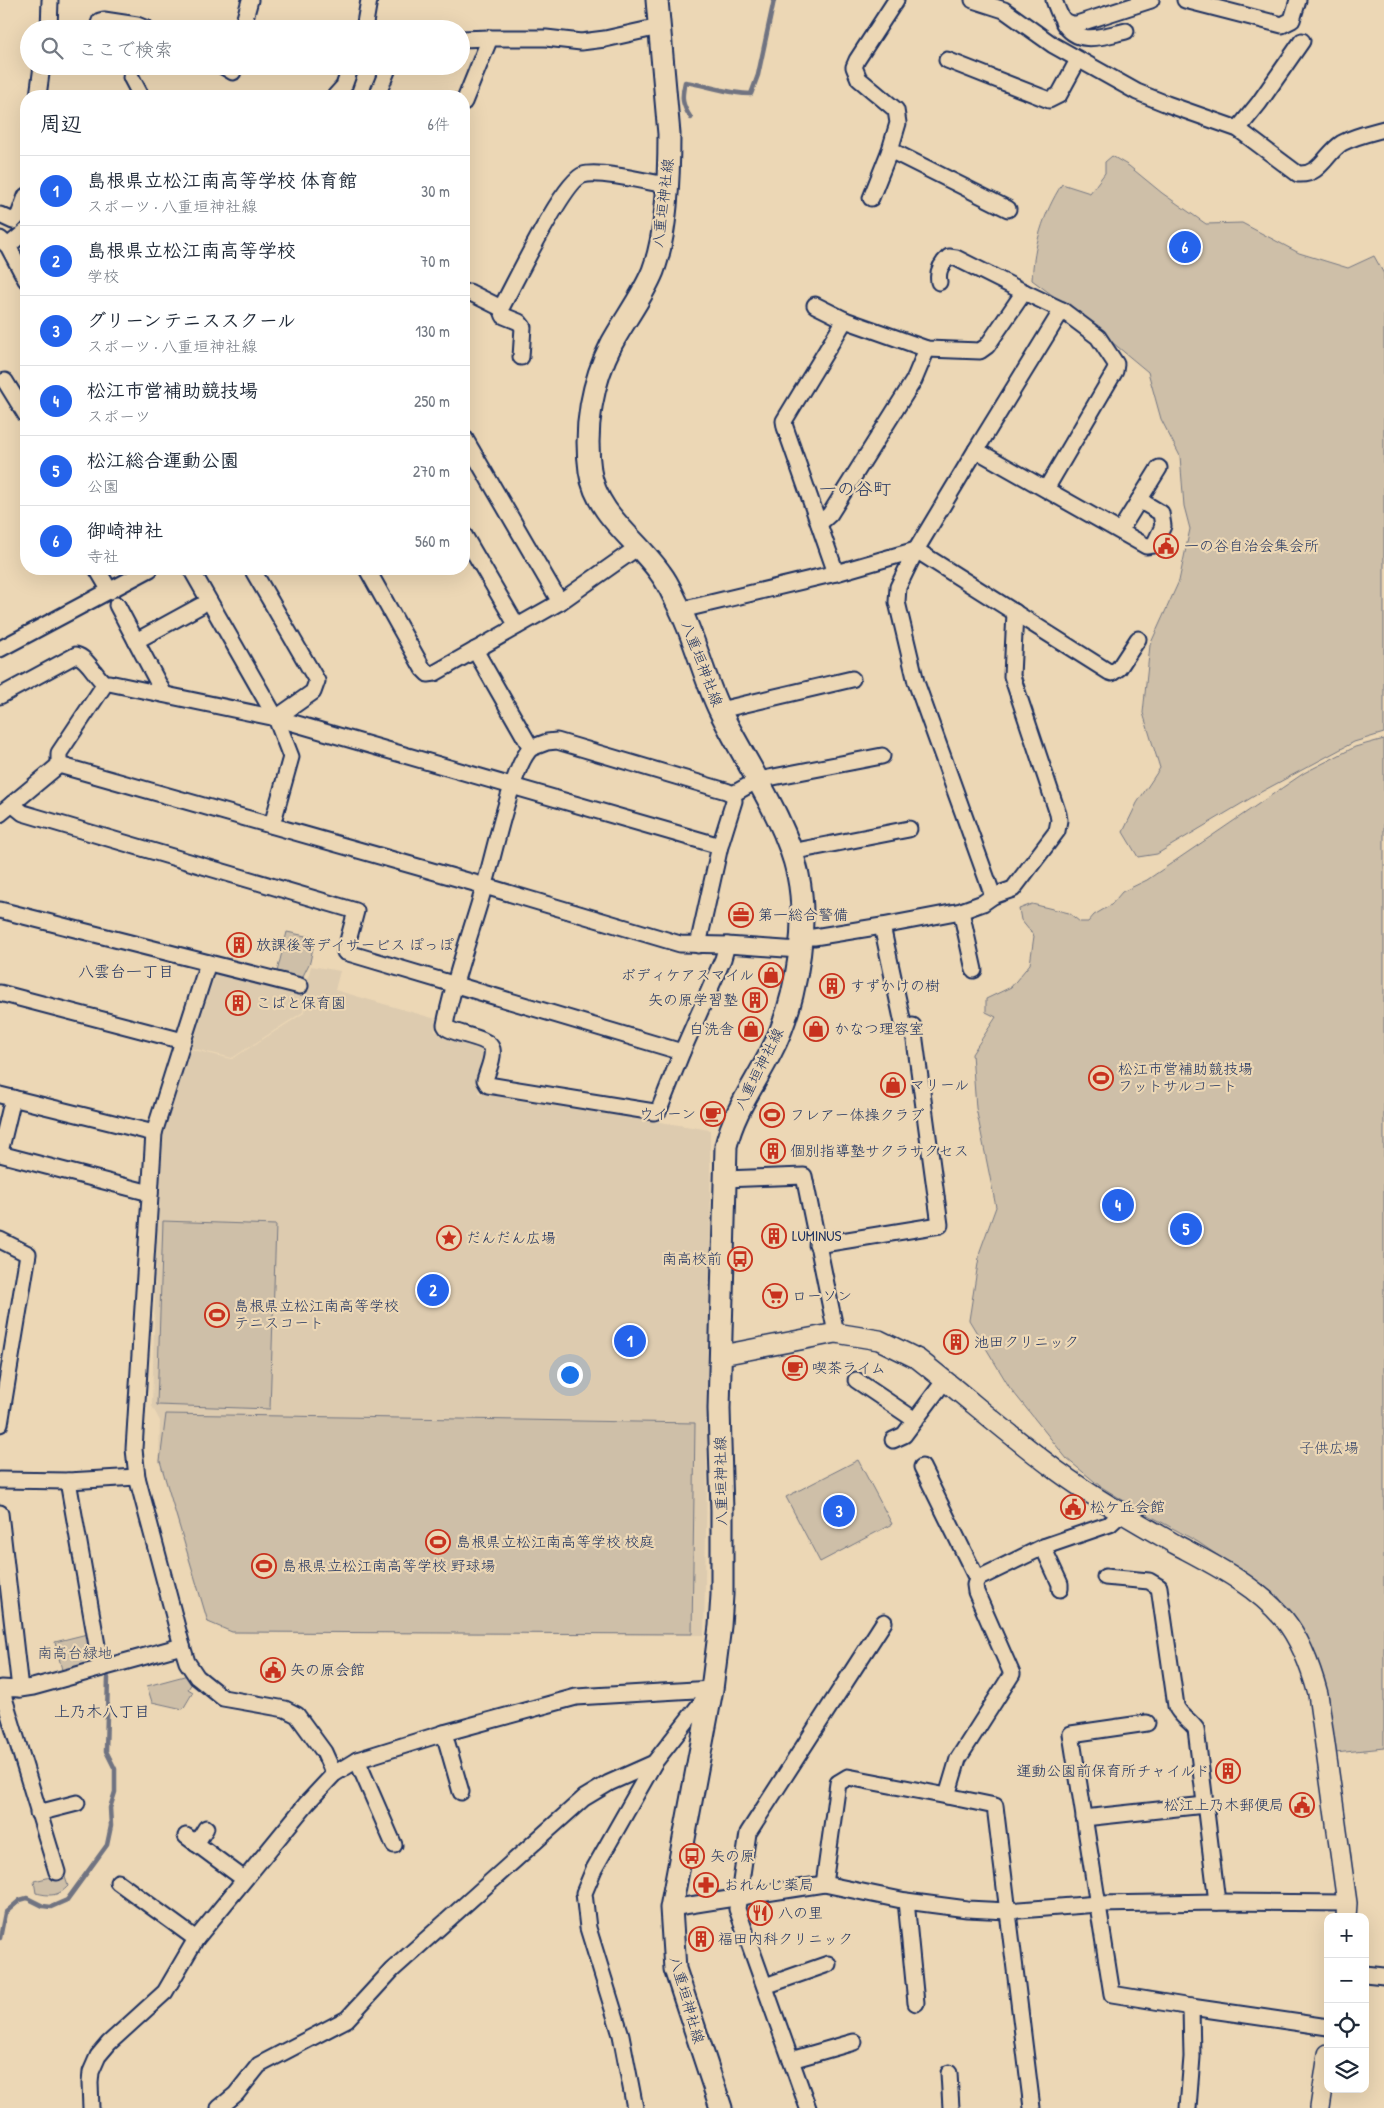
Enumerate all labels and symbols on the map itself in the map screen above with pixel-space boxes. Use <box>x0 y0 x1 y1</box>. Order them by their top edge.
street label: 八重垣神社線 <box>647 157 678 249</box>
pin: 6 <box>1169 228 1201 266</box>
district label: 一の谷町 <box>819 476 891 501</box>
public building icon: 一の谷自治会集会所 <box>1153 533 1179 559</box>
place label: 一の谷自治会集会所 <box>1184 535 1319 556</box>
street label: 八重垣神社線 <box>677 618 728 710</box>
office icon: 第一総合警備 <box>728 902 754 928</box>
place label: 第一総合警備 <box>758 904 848 925</box>
building icon: 放課後等デイサービス ぽっぽ <box>226 932 252 958</box>
place label: 放課後等デイサービス ぽっぽ <box>256 934 454 955</box>
district label: 八雲台一丁目 <box>78 960 174 982</box>
shop icon: ボディケアスマイル <box>758 962 784 988</box>
place label: ボディケアスマイル <box>621 964 754 985</box>
building icon: すずかけの樹 <box>819 973 845 999</box>
place label: すずかけの樹 <box>850 975 940 996</box>
building icon: 矢の原学習塾 <box>742 987 768 1013</box>
place label: 矢の原学習塾 <box>648 989 738 1010</box>
building icon: こばと保育園 <box>225 990 251 1016</box>
place label: こばと保育園 <box>256 992 346 1013</box>
shop icon: 白洗舎 <box>738 1016 764 1042</box>
shop icon: かなつ理容室 <box>803 1016 829 1042</box>
place label: 白洗舎 <box>689 1018 734 1039</box>
place label: かなつ理容室 <box>834 1018 924 1039</box>
street label: 八重垣神社線 <box>729 1024 788 1114</box>
place label: 松江市営補助競技場 フットサルコート <box>1118 1058 1253 1096</box>
sports icon: 松江市営補助競技場 フットサルコート <box>1088 1065 1114 1091</box>
shop icon: マリール <box>880 1072 906 1098</box>
place label: マリール <box>910 1074 969 1095</box>
cafe icon: ウイーン <box>700 1101 726 1127</box>
sports icon: フレアー体操クラブ <box>759 1102 785 1128</box>
place label: ウイーン <box>639 1103 696 1124</box>
place label: フレアー体操クラブ <box>790 1104 924 1125</box>
building icon: 個別指導塾サクラサクセス <box>760 1138 786 1164</box>
place label: 個別指導塾サクラサクセス <box>790 1140 969 1161</box>
pin: 4 <box>1102 1186 1134 1224</box>
pin: 5 <box>1170 1210 1202 1248</box>
building icon: LUMINUS <box>761 1223 787 1249</box>
place icon: だんだん広場 <box>436 1225 462 1251</box>
place label: LUMINUS <box>792 1225 842 1246</box>
place label: だんだん広場 <box>466 1227 556 1248</box>
bus stop icon: 南高校前 <box>727 1246 753 1272</box>
place label: 南高校前 <box>662 1248 722 1269</box>
pin: 2 <box>417 1271 449 1309</box>
supermarket icon: ローソン <box>762 1283 788 1309</box>
place label: ローソン <box>792 1285 852 1306</box>
place label: 島根県立松江南高等学校 テニスコート <box>234 1295 399 1333</box>
sports icon: 島根県立松江南高等学校 テニスコート <box>204 1302 230 1328</box>
pin: 1 <box>614 1322 646 1360</box>
building icon: 池田クリニック <box>943 1329 969 1355</box>
place label: 池田クリニック <box>974 1331 1079 1352</box>
cafe icon: 喫茶ライム <box>782 1355 808 1381</box>
place label: 喫茶ライム <box>812 1357 886 1378</box>
your location <box>557 1362 583 1388</box>
street label: 八重垣神社線 <box>709 1436 732 1526</box>
park label: 子供広場 <box>1299 1437 1359 1458</box>
pin: 3 <box>823 1492 855 1530</box>
public building icon: 松ケ丘会館 <box>1060 1494 1086 1520</box>
place label: 松ケ丘会館 <box>1090 1496 1165 1517</box>
sports icon: 島根県立松江南高等学校 校庭 <box>425 1529 451 1555</box>
place label: 島根県立松江南高等学校 校庭 <box>456 1531 654 1552</box>
sports icon: 島根県立松江南高等学校 野球場 <box>251 1553 277 1579</box>
place label: 島根県立松江南高等学校 野球場 <box>282 1555 495 1576</box>
park label: 南高台緑地 <box>37 1642 113 1663</box>
public building icon: 矢の原会館 <box>260 1657 286 1683</box>
place label: 矢の原会館 <box>290 1659 365 1680</box>
district label: 上乃木八丁目 <box>54 1700 150 1722</box>
building icon: 運動公園前保育所チャイルド <box>1215 1758 1241 1784</box>
place label: 運動公園前保育所チャイルド <box>1016 1760 1210 1781</box>
public building icon: 松江上乃木郵便局 <box>1289 1792 1315 1818</box>
place label: 松江上乃木郵便局 <box>1164 1794 1284 1815</box>
bus stop icon: 矢の原 <box>679 1843 705 1869</box>
place label: 矢の原 <box>710 1845 755 1866</box>
pharmacy icon: おれんじ薬局 <box>693 1872 719 1898</box>
place label: おれんじ薬局 <box>724 1874 814 1895</box>
restaurant icon: 八の里 <box>747 1900 773 1926</box>
place label: 八の里 <box>778 1902 823 1923</box>
building icon: 福田内科クリニック <box>688 1926 714 1952</box>
place label: 福田内科クリニック <box>718 1928 853 1949</box>
street label: 八重垣神社線 <box>665 1954 710 2046</box>

